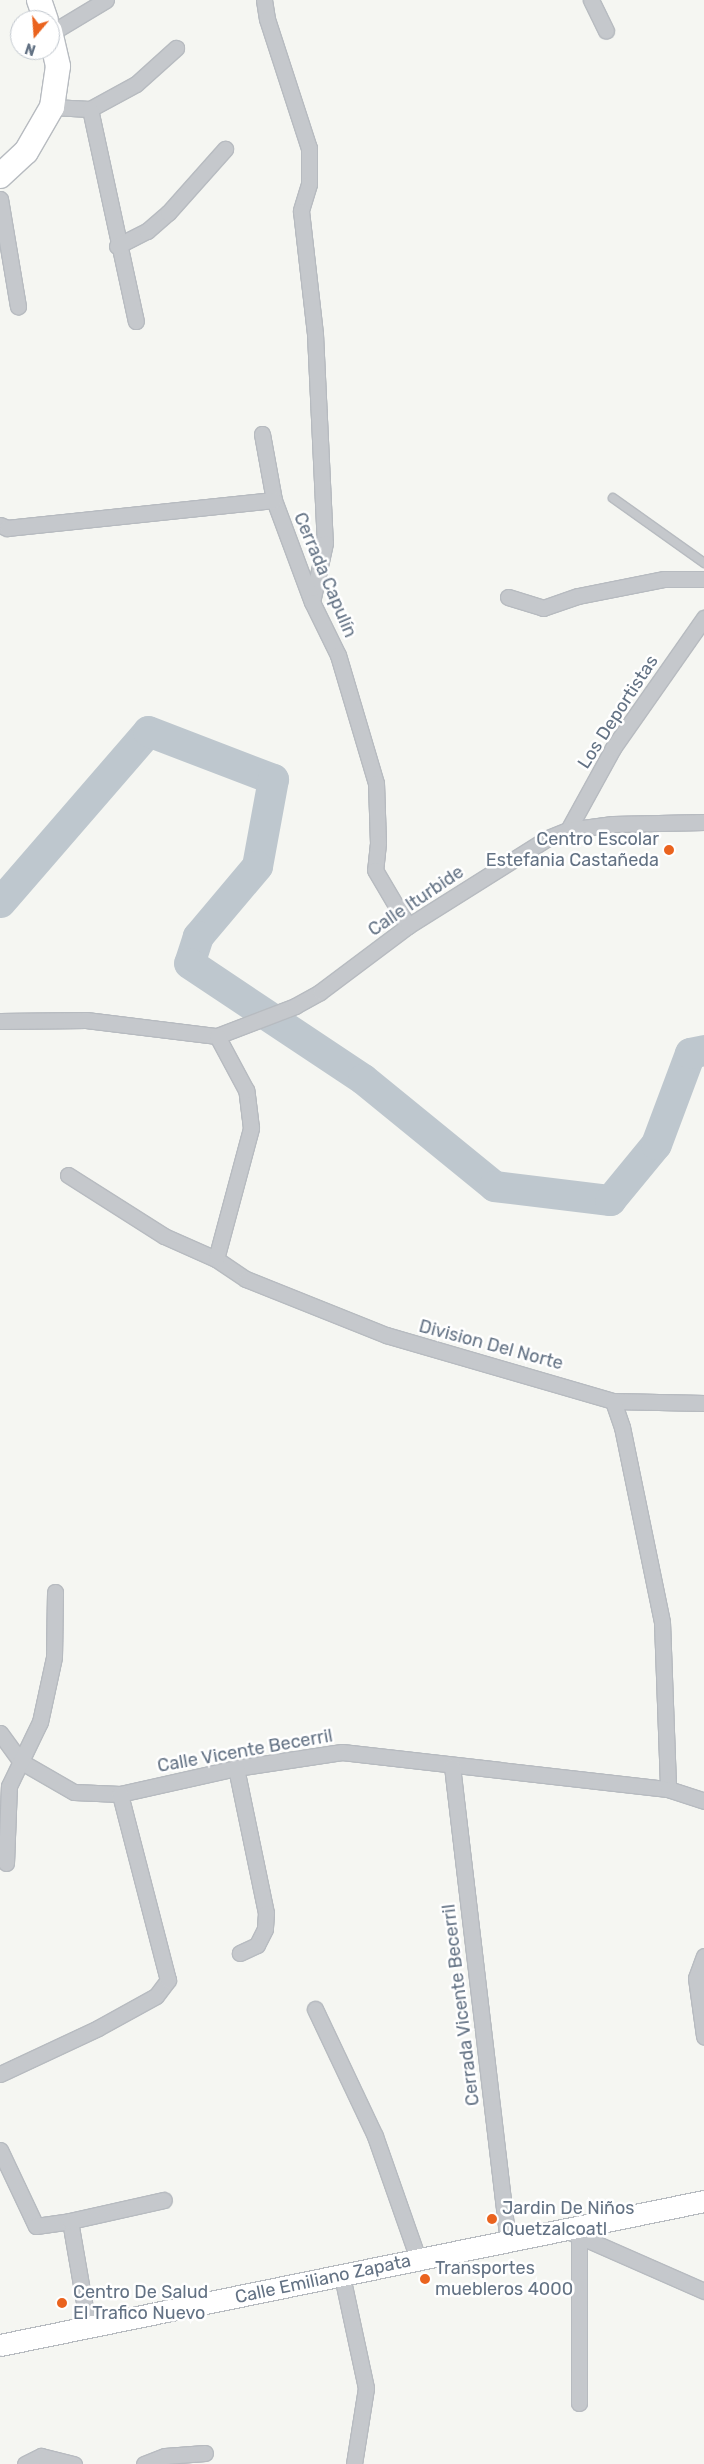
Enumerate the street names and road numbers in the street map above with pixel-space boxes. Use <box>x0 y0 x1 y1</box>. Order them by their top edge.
street label: Cerrada Capulín <box>289 509 361 641</box>
street label: Los Deportistas <box>573 651 663 773</box>
street label: Calle Iturbide <box>364 861 468 941</box>
street label: Division Del Norte <box>417 1315 565 1375</box>
street label: Calle Vicente Becerril <box>155 1725 335 1777</box>
street label: Cerrada Vicente Becerril <box>438 1903 484 2107</box>
street label: Calle Emiliano Zapata <box>233 2250 413 2308</box>

